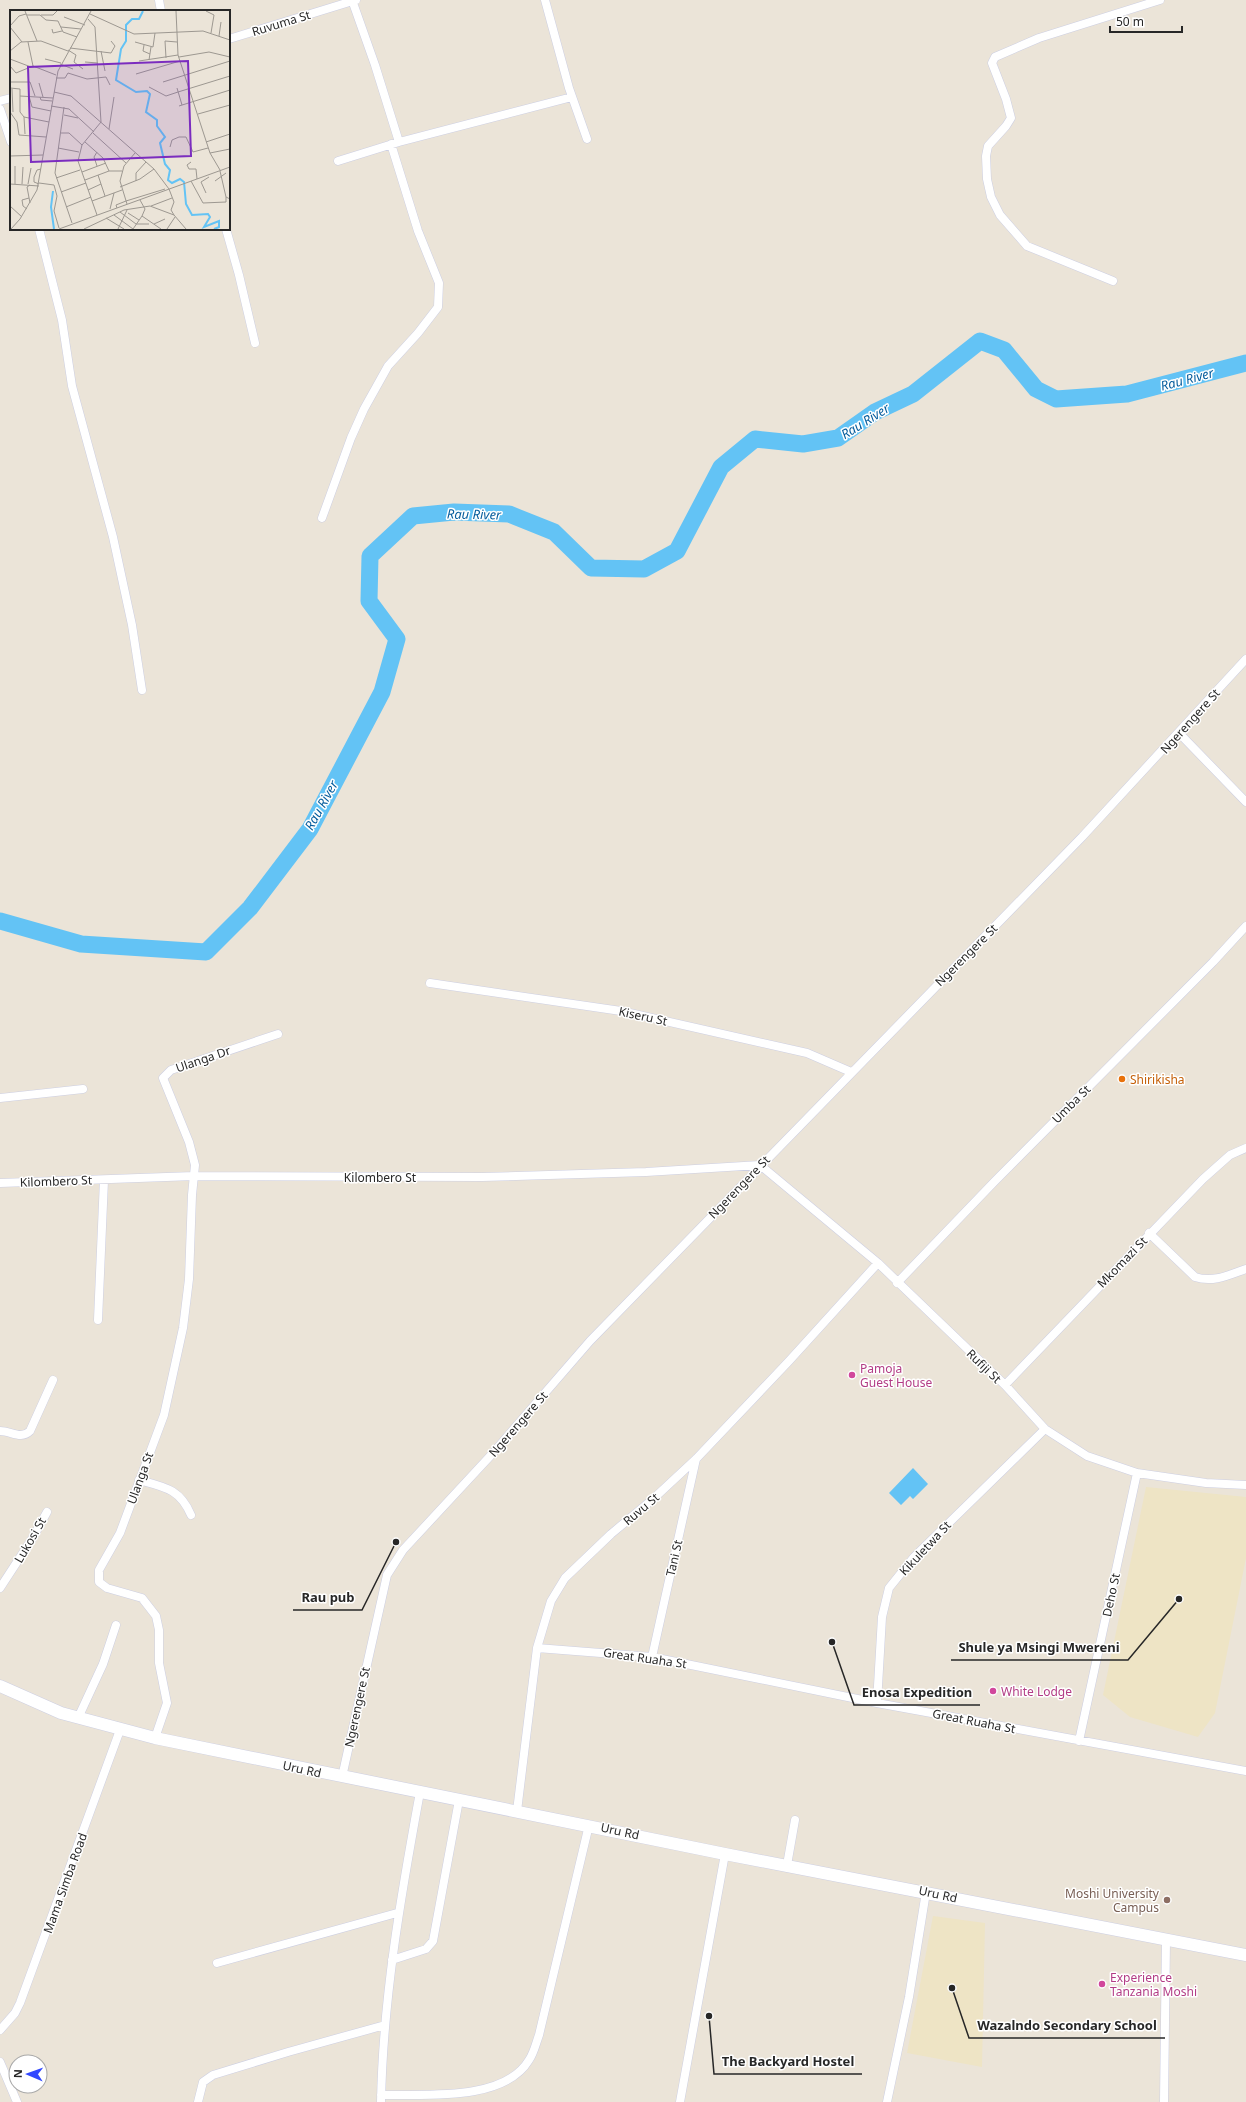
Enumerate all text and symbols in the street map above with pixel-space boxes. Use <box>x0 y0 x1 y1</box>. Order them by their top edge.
street label: Ruvuma St <box>250 6 313 40</box>
scale bar <box>1110 8 1182 34</box>
inset map <box>10 10 230 230</box>
text: 50 m <box>1116 13 1144 30</box>
water label: Rau River <box>1158 363 1216 395</box>
water label: Rau River <box>837 399 893 443</box>
water label: Rau River <box>447 505 502 523</box>
street label: Ngerengere St <box>1156 684 1224 757</box>
water label: Rau River <box>300 776 342 833</box>
street label: Ngerengere St <box>931 920 1001 990</box>
street label: Kiseru St <box>617 1003 670 1030</box>
street label: Ulanga Dr <box>173 1042 233 1076</box>
place label: Shirikisha <box>1130 1071 1185 1088</box>
marker: Shirikisha <box>1117 1074 1127 1084</box>
street label: Umba St <box>1048 1080 1095 1127</box>
street label: Ngerengere St <box>704 1151 774 1222</box>
street label: Kilombero St <box>344 1169 417 1186</box>
street label: Kilombero St <box>20 1171 93 1191</box>
street label: Mkomazi St <box>1093 1232 1151 1291</box>
street label: Rufiji St <box>963 1345 1006 1387</box>
place label: Pamoja Guest House <box>860 1360 932 1391</box>
marker: Pamoja Guest House <box>847 1370 857 1380</box>
street label: Ngerengere St <box>485 1387 552 1460</box>
street label: Ulanga St <box>123 1449 157 1506</box>
street label: Ruvu St <box>619 1488 663 1529</box>
street label: Lukosi St <box>10 1513 50 1566</box>
street label: Kikuletwa St <box>895 1517 955 1579</box>
street label: Tani St <box>662 1537 687 1578</box>
street label: Deho St <box>1098 1571 1124 1618</box>
callout: Rau pub <box>293 1585 362 1610</box>
text: Rau pub <box>301 1588 355 1606</box>
callout: Shule ya Msingi Mwereni <box>951 1635 1128 1660</box>
text: Shule ya Msingi Mwereni <box>958 1638 1120 1656</box>
street label: Great Ruaha St <box>602 1644 689 1672</box>
street label: Ngerengere St <box>340 1665 374 1749</box>
callout: Enosa Expedition <box>854 1680 980 1705</box>
text: Enosa Expedition <box>862 1683 972 1701</box>
place label: White Lodge <box>1001 1683 1072 1700</box>
marker: White Lodge <box>988 1686 998 1696</box>
street label: Great Ruaha St <box>931 1705 1018 1738</box>
street label: Uru Rd <box>281 1757 323 1781</box>
street label: Uru Rd <box>599 1819 641 1843</box>
street label: Mama Simba Road <box>39 1830 91 1936</box>
street label: Uru Rd <box>917 1882 959 1906</box>
place label: Moshi University Campus <box>1065 1885 1160 1916</box>
marker: Moshi University Campus <box>1162 1895 1172 1905</box>
place label: Experience Tanzania Moshi <box>1110 1969 1197 2000</box>
marker: Experience Tanzania Moshi <box>1097 1979 1107 1989</box>
callout: Wazalndo Secondary School <box>969 2013 1165 2038</box>
text: Wazalndo Secondary School <box>977 2016 1157 2034</box>
callout: The Backyard Hostel <box>714 2049 862 2074</box>
text: The Backyard Hostel <box>722 2052 854 2070</box>
north arrow <box>8 2054 48 2094</box>
text: N <box>10 2069 25 2078</box>

